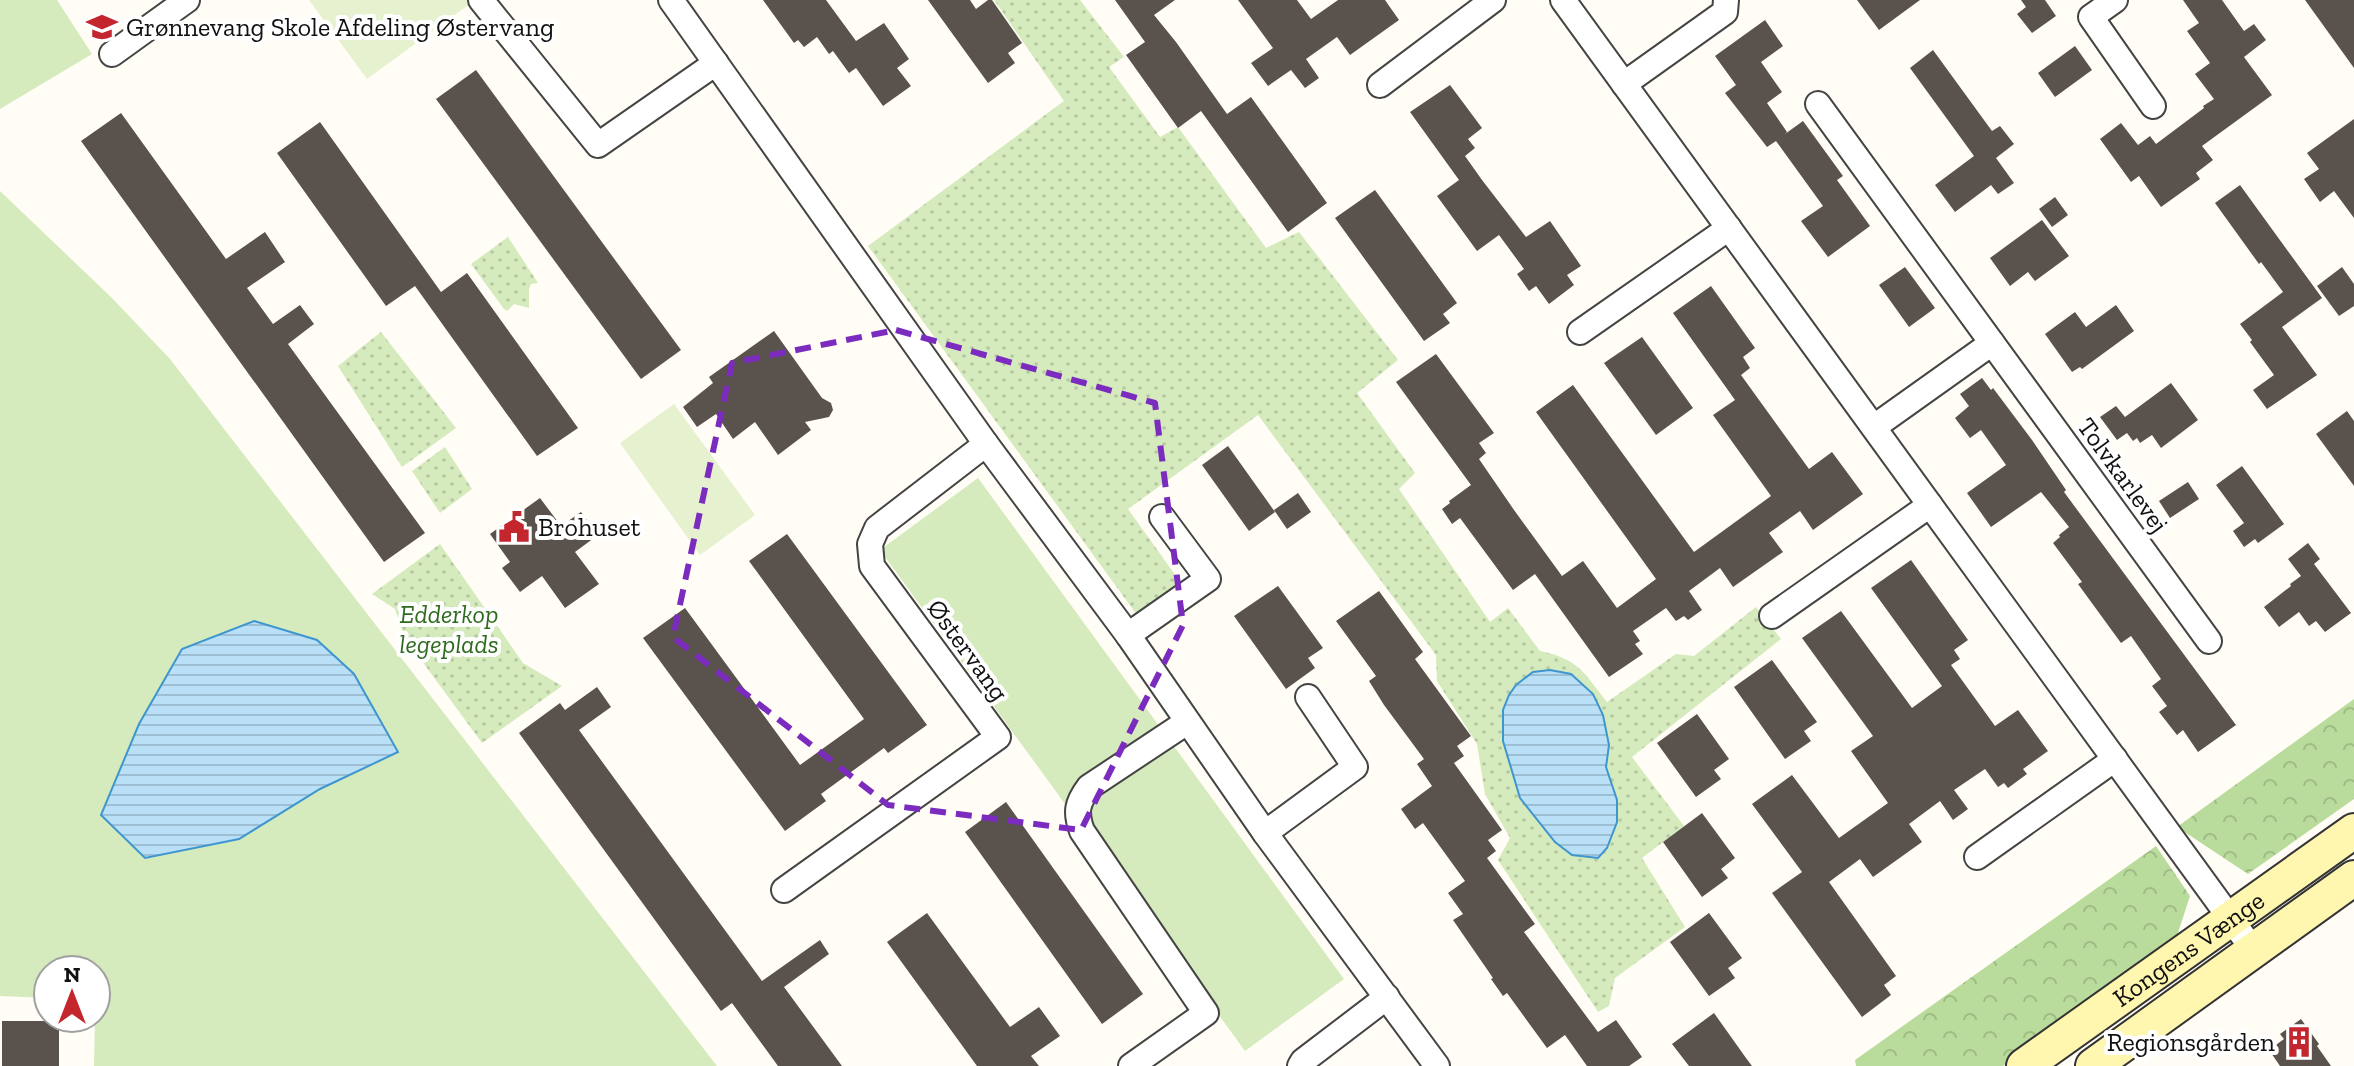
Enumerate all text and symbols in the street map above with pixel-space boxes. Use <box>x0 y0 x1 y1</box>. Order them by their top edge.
school or university icon: Grønnevang Skole Afdeling Østervang <box>85 10 119 44</box>
place label: Grønnevang Skole Afdeling Østervang <box>126 11 554 43</box>
street label: Tolvkarlevej <box>2071 411 2175 539</box>
public building icon: Brohuset <box>497 510 531 544</box>
place label: Brohuset <box>538 511 641 543</box>
street label: Østervang <box>920 593 1016 707</box>
park label: Edderkop legeplads <box>399 598 499 660</box>
street label: Kongens Vænge <box>2107 884 2271 1014</box>
north arrow <box>32 954 112 1034</box>
text: N <box>64 961 81 988</box>
building icon: Regionsgården <box>2282 1025 2316 1059</box>
place label: Regionsgården <box>2107 1026 2275 1058</box>

